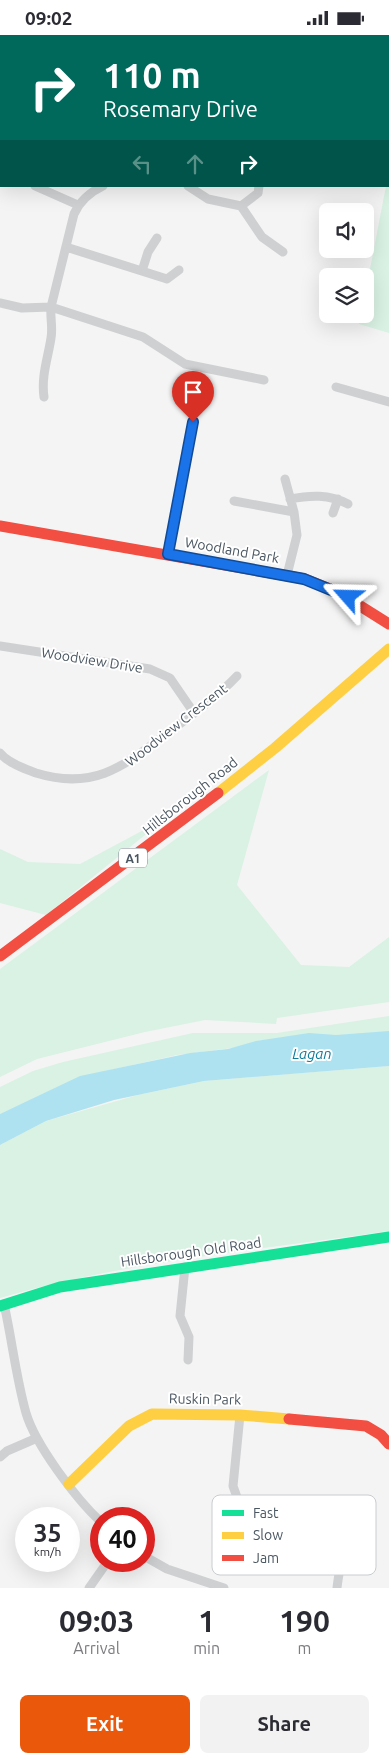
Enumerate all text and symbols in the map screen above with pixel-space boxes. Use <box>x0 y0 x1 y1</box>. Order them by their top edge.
text: 09:02 <box>25 7 73 29</box>
icon: right <box>20 55 85 120</box>
text: 110 m <box>103 55 201 95</box>
text: Rosemary Drive <box>103 96 258 121</box>
icon: left <box>128 150 156 178</box>
icon: ahead <box>181 150 209 178</box>
icon: right <box>234 150 262 178</box>
map controls <box>319 203 374 323</box>
button: sound <box>319 203 374 258</box>
button: layers <box>319 268 374 323</box>
pin <box>172 371 214 422</box>
icon: arrive <box>179 378 207 406</box>
street label: Woodland Park <box>184 534 280 566</box>
position arrow <box>321 570 373 622</box>
street label: Woodview Drive <box>40 644 144 676</box>
street label: Woodview Crescent <box>122 680 230 770</box>
street label: Hillsborough Road <box>139 754 241 838</box>
road number: A1 <box>119 849 147 867</box>
water label: Lagan <box>292 1045 332 1062</box>
street label: Hillsborough Old Road <box>120 1234 262 1270</box>
street label: Ruskin Park <box>169 1390 241 1408</box>
legend <box>212 1495 376 1575</box>
text: Fast <box>253 1505 279 1521</box>
speed limit sign: 40 <box>90 1507 155 1572</box>
text: 35 <box>33 1519 62 1547</box>
text: Slow <box>253 1527 283 1543</box>
text: km/h <box>34 1545 61 1558</box>
text: Jam <box>253 1550 279 1566</box>
text: 09:03 <box>59 1604 134 1638</box>
text: 1 <box>198 1604 215 1638</box>
text: 190 <box>279 1604 330 1638</box>
text: Arrival <box>73 1639 120 1657</box>
text: min <box>193 1639 220 1657</box>
text: m <box>298 1639 311 1657</box>
button: Exit <box>20 1695 190 1753</box>
button: Share <box>200 1695 369 1753</box>

